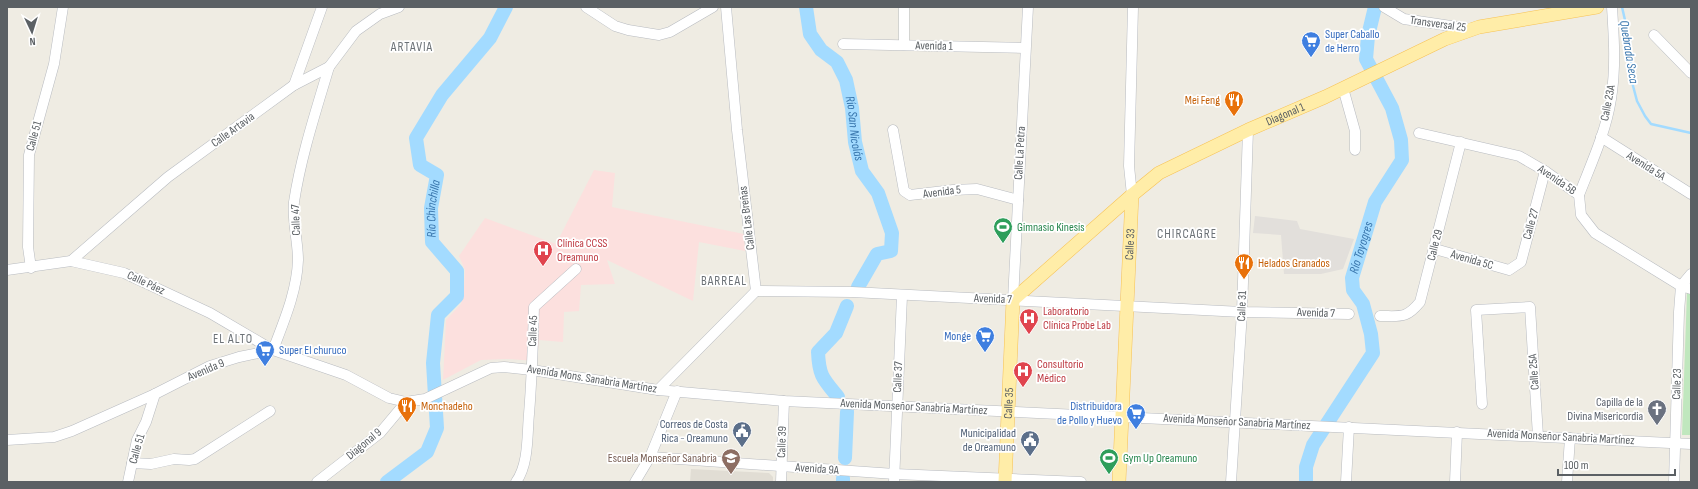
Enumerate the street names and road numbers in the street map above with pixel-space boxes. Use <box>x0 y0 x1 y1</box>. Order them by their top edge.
street label: Transversal 25 <box>1409 13 1467 35</box>
street label: Avenida 1 <box>914 38 954 54</box>
street label: Calle 23A <box>1597 83 1619 122</box>
street label: Diagonal 1 <box>1264 99 1308 129</box>
street label: Calle Artavia <box>208 109 258 151</box>
street label: Calle 51 <box>23 119 45 153</box>
street label: Calle La Petra <box>1011 125 1029 180</box>
street label: Avenida 5A <box>1623 148 1669 184</box>
street label: Avenida 5B <box>1534 161 1579 198</box>
street label: Avenida 5 <box>921 182 962 202</box>
street label: Calle Las Breñas <box>736 185 758 251</box>
street label: Calle 47 <box>288 204 304 236</box>
street label: Calle 27 <box>1520 207 1542 241</box>
street label: Calle 33 <box>1122 228 1138 260</box>
street label: Calle 29 <box>1424 228 1446 262</box>
street label: Avenida 5C <box>1448 246 1495 273</box>
street label: Calle Páez <box>125 268 168 299</box>
street label: Calle 31 <box>1234 290 1250 322</box>
street label: Avenida 7 <box>973 291 1012 307</box>
street label: Avenida 7 <box>1296 305 1335 321</box>
street label: Calle 45 <box>525 315 541 347</box>
street label: Calle 25A <box>1525 352 1543 391</box>
street label: Avenida 9 <box>184 356 227 385</box>
street label: Avenida Mons. Sanabria Martínez <box>525 361 659 397</box>
street label: Calle 37 <box>890 361 906 393</box>
street label: Calle 23 <box>1669 368 1685 400</box>
street label: Calle 35 <box>1000 387 1017 419</box>
street label: Avenida Monseñor Sanabria Martínez <box>839 396 989 418</box>
street label: Avenida Monseñor Sanabria Martínez <box>1162 411 1312 433</box>
street label: Diagonal 9 <box>343 425 385 463</box>
street label: Calle 39 <box>774 426 790 458</box>
street label: Avenida Monseñor Sanabria Martínez <box>1486 426 1636 448</box>
street label: Calle 51 <box>126 432 149 466</box>
street label: Avenida 9A <box>794 460 840 478</box>

